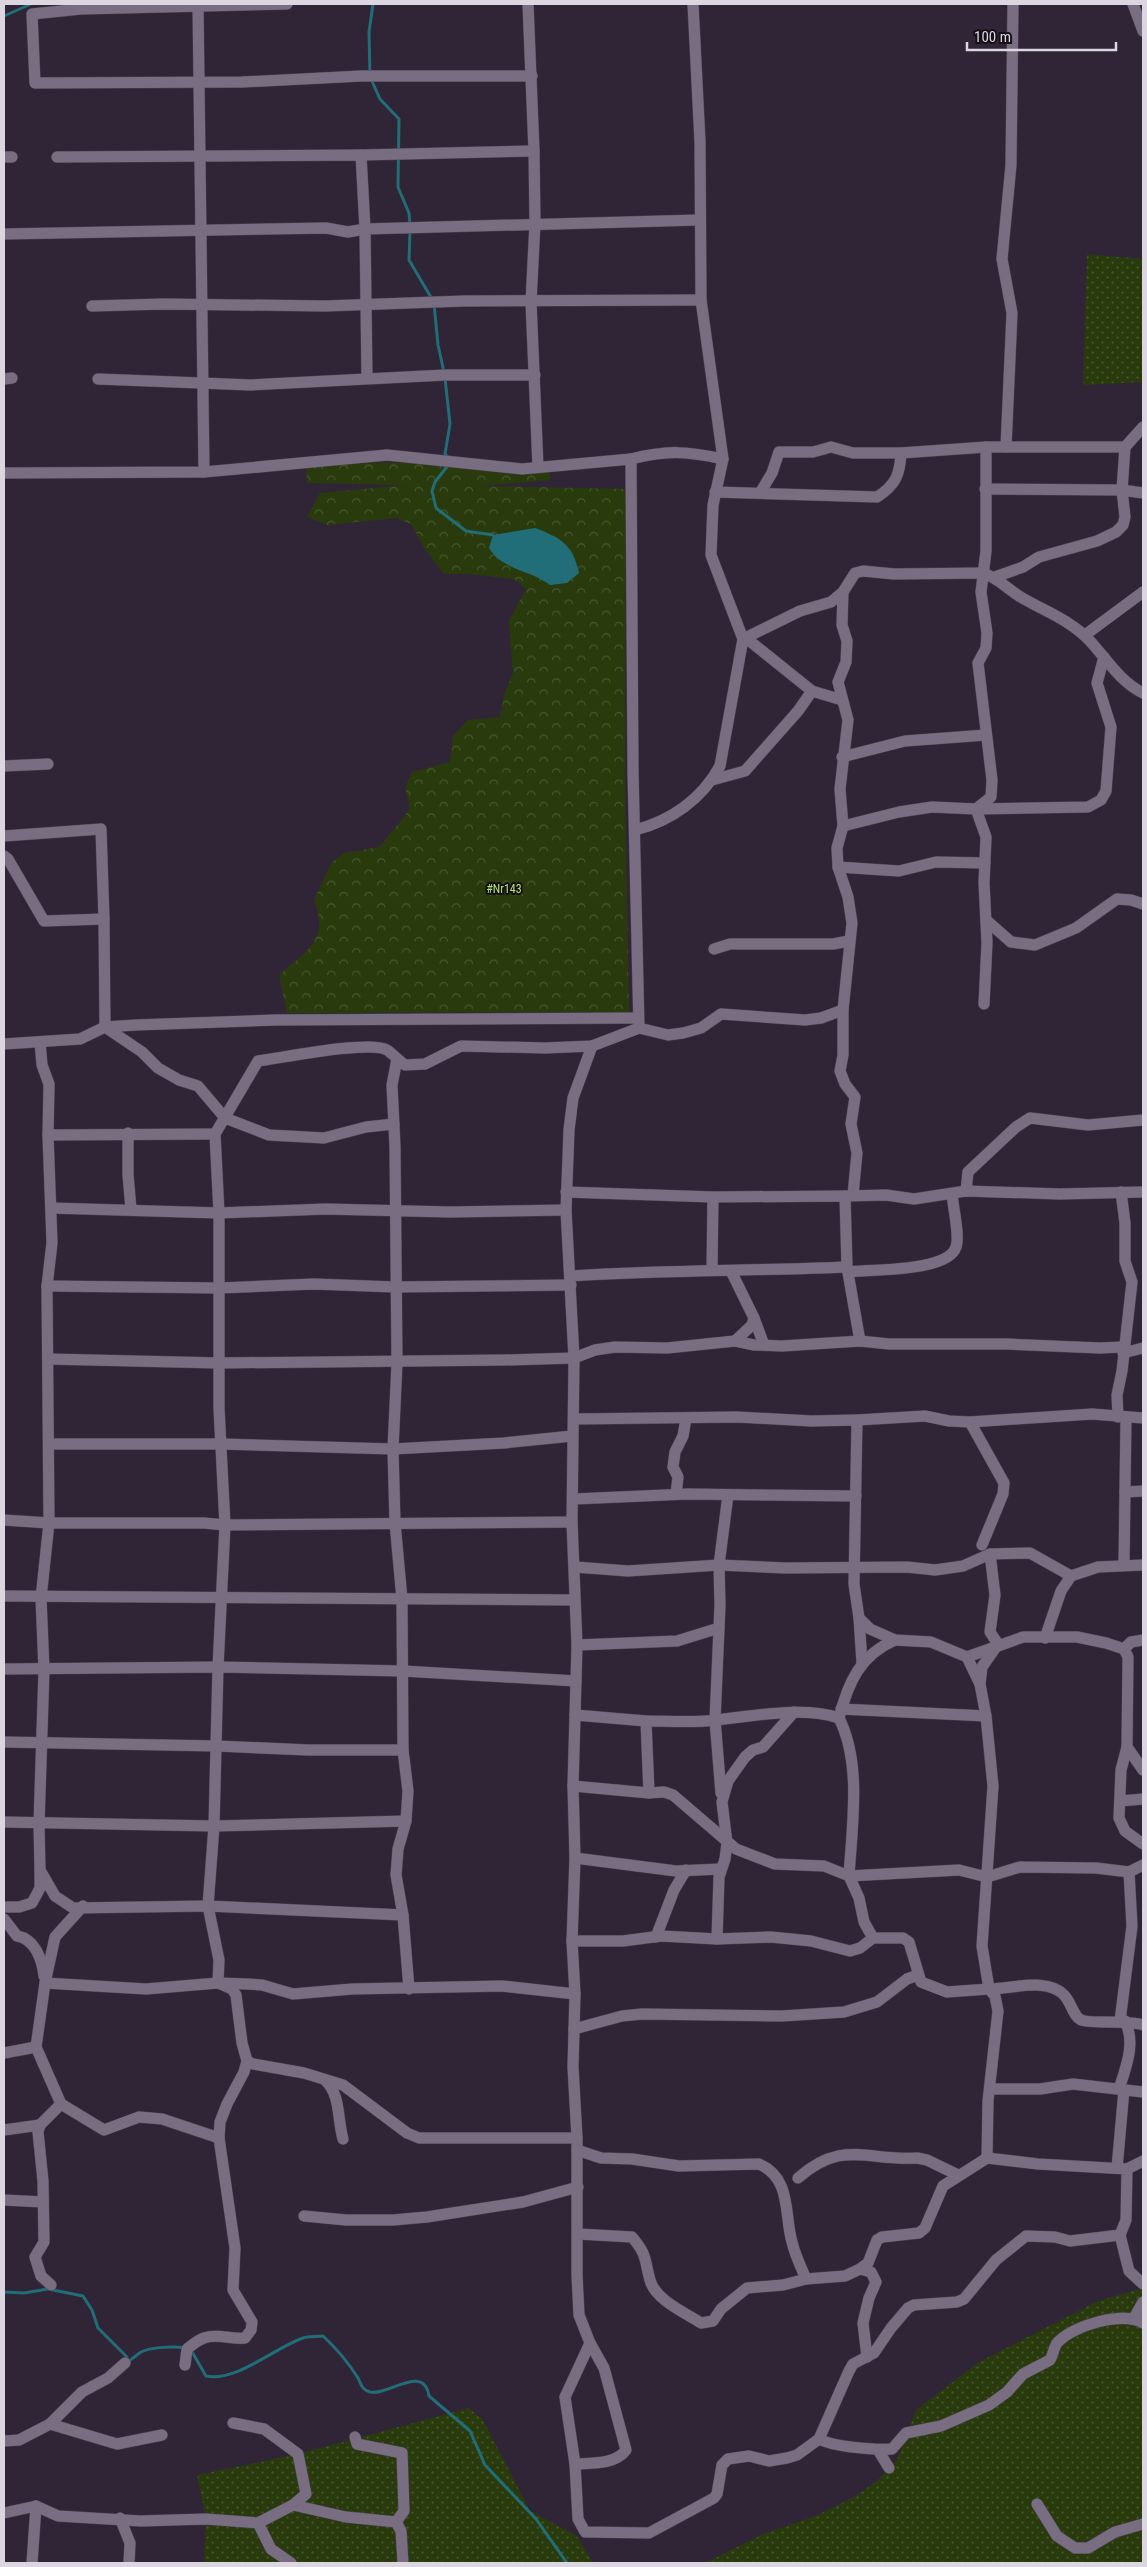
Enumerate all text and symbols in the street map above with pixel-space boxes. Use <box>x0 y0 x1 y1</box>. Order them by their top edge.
scale bar <box>967 20 1116 52</box>
text: 100 m <box>974 28 1011 46</box>
park label: #Nr143 <box>486 882 522 896</box>

